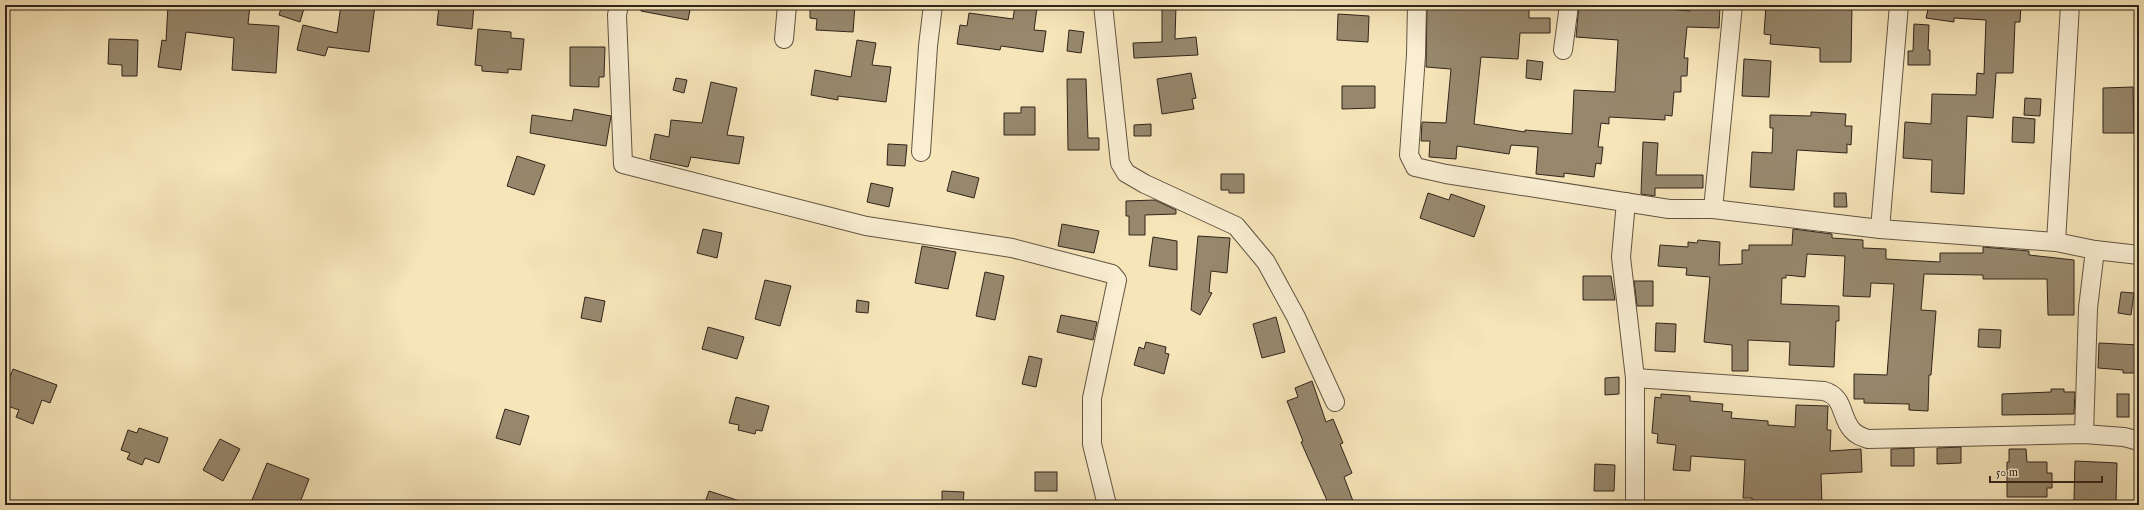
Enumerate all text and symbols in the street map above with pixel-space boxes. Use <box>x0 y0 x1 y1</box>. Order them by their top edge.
scale bar <box>1990 458 2102 484</box>
text: 50 m <box>1996 465 2018 480</box>

